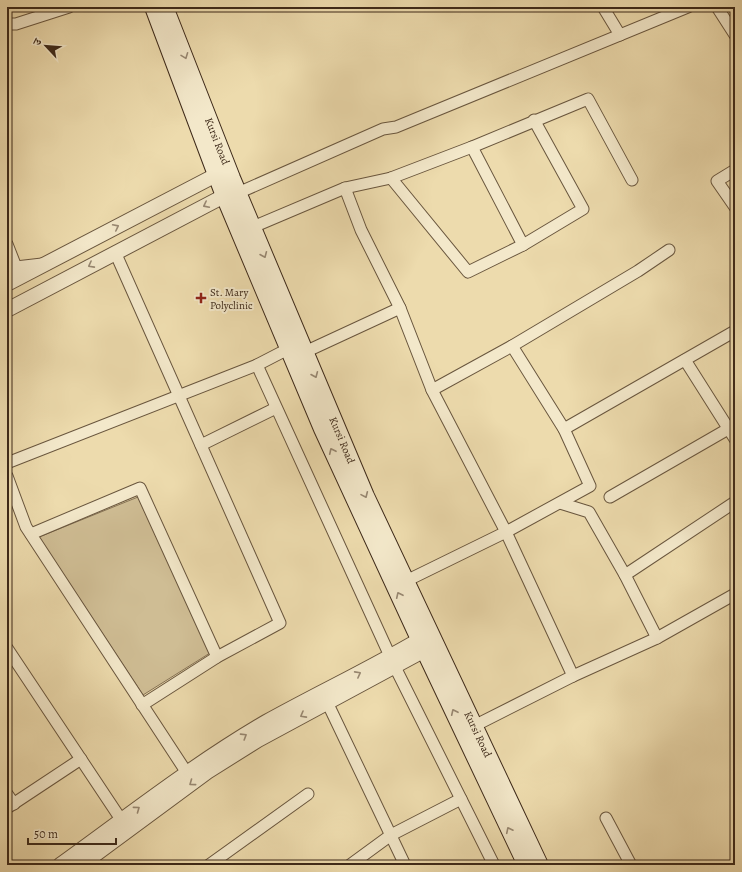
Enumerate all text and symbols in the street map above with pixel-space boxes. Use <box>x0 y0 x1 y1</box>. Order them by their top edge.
north arrow <box>26 26 66 66</box>
text: उ <box>29 35 46 49</box>
one-way arrow <box>180 53 188 60</box>
street label: Kursi Road <box>201 115 233 167</box>
one-way arrow <box>203 200 210 208</box>
one-way arrow <box>112 225 119 232</box>
one-way arrow <box>260 251 268 258</box>
one-way arrow <box>88 260 95 268</box>
place label: St. Mary Polyclinic <box>210 285 253 313</box>
marker: St. Mary Polyclinic <box>195 292 207 304</box>
one-way arrow <box>310 371 318 378</box>
street label: Kursi Road <box>325 414 359 466</box>
one-way arrow <box>329 448 337 455</box>
one-way arrow <box>360 490 368 498</box>
one-way arrow <box>396 591 404 599</box>
one-way arrow <box>354 671 361 679</box>
one-way arrow <box>451 709 459 717</box>
street label: Kursi Road <box>460 709 495 760</box>
one-way arrow <box>300 711 307 718</box>
one-way arrow <box>240 734 247 741</box>
one-way arrow <box>190 779 197 786</box>
one-way arrow <box>132 807 139 814</box>
scale bar <box>28 820 116 846</box>
text: 50 m <box>34 826 58 842</box>
one-way arrow <box>506 827 514 834</box>

